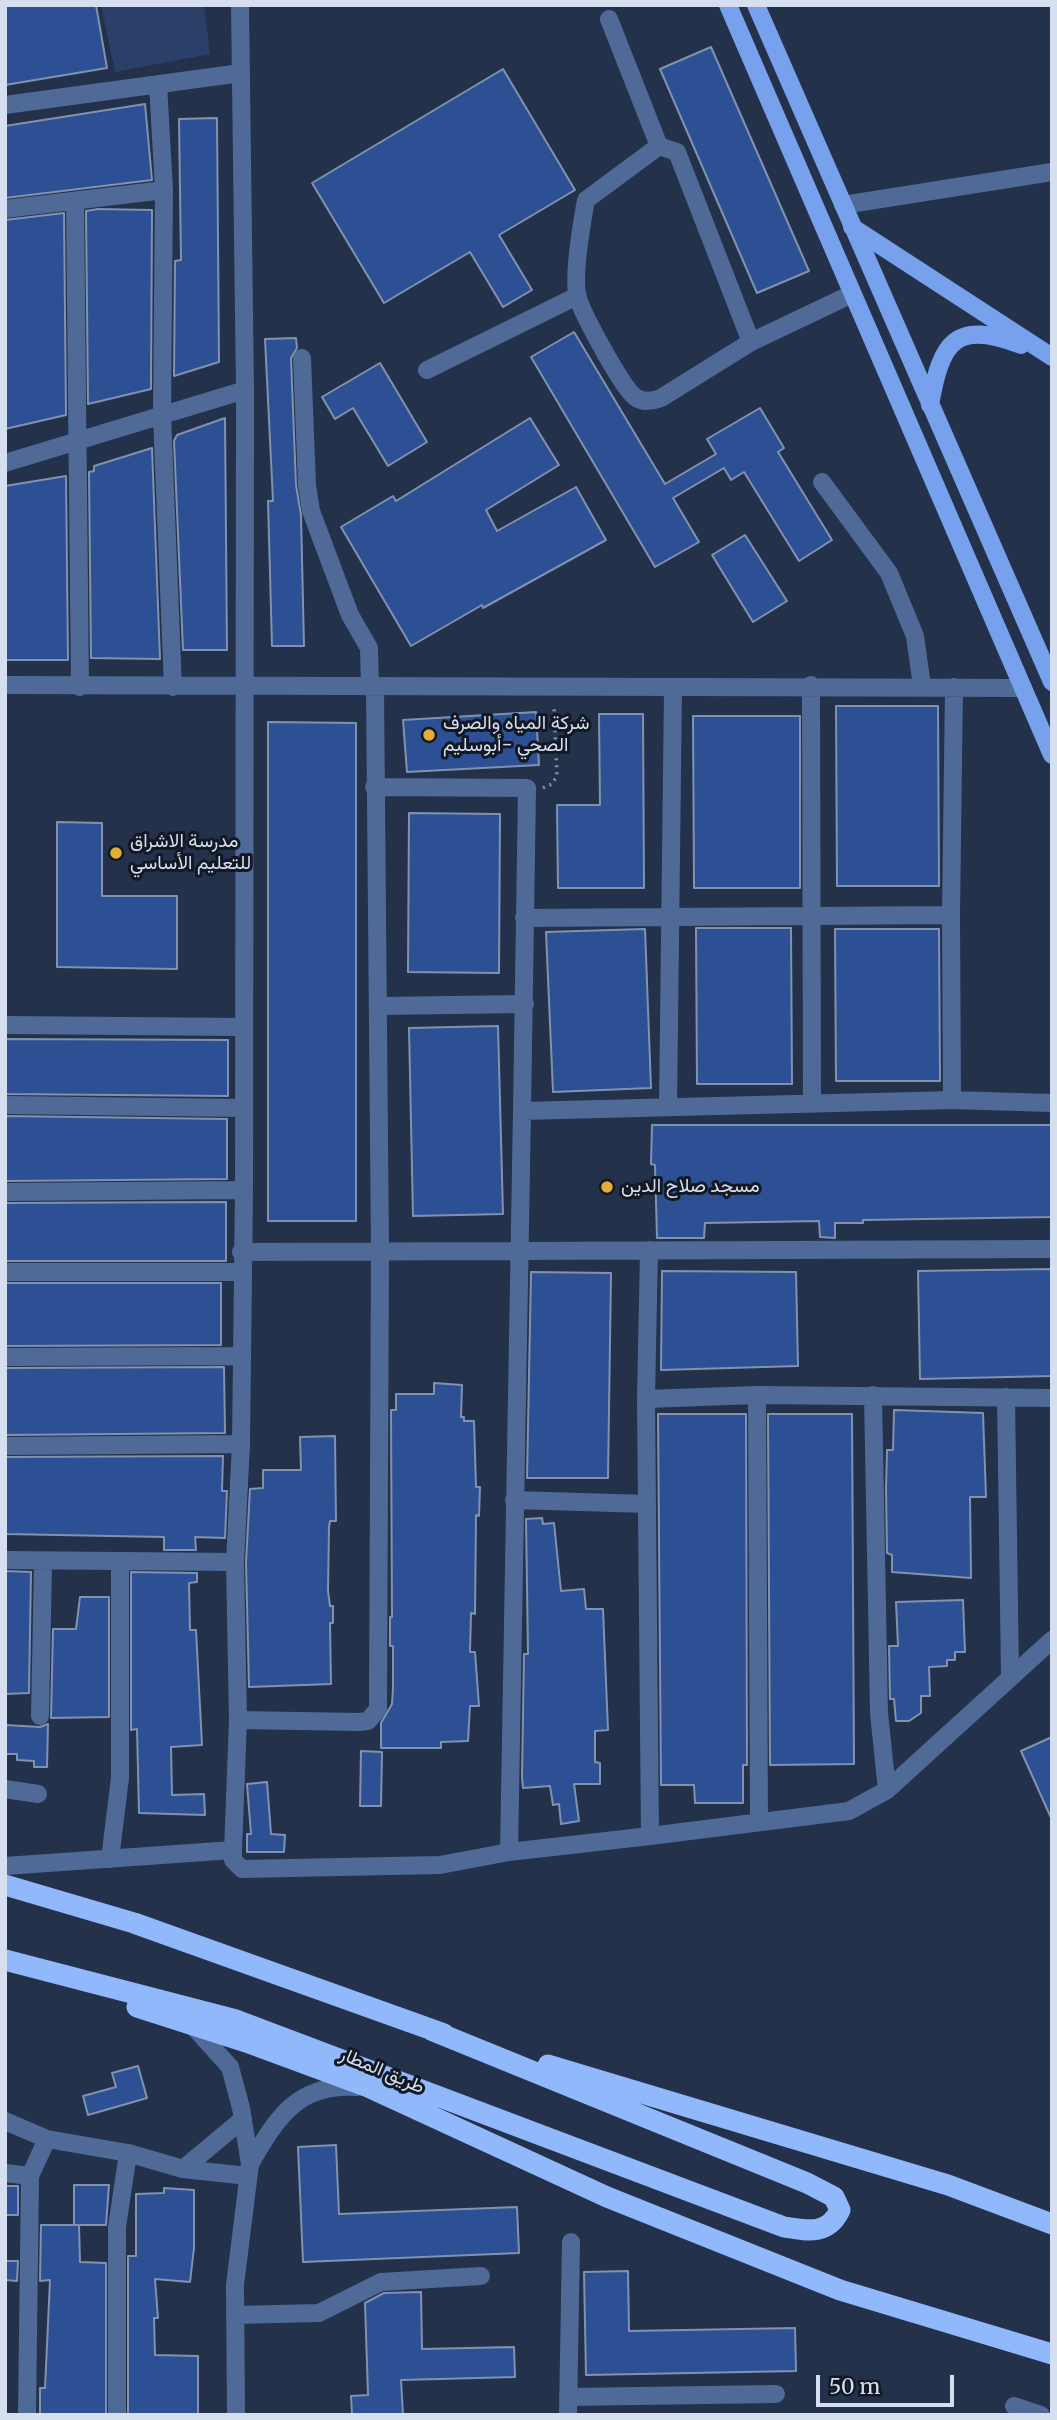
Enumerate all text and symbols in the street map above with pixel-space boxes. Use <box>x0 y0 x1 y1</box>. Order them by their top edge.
place label: شركة المياه والصرف الصحي -أبوسليم <box>443 713 590 757</box>
marker: شركة المياه والصرف الصحي -أبوسليم <box>421 727 437 743</box>
place label: مدرسة الاشراق للتعليم الأساسي <box>130 831 251 875</box>
marker: مدرسة الاشراق للتعليم الأساسي <box>108 845 124 861</box>
place label: مسجد صلاح الدين <box>621 1176 760 1198</box>
marker: مسجد صلاح الدين <box>599 1179 615 1195</box>
street label: طريق المطار <box>336 2043 428 2099</box>
scale bar <box>819 2360 957 2404</box>
text: 50 m <box>829 2373 880 2400</box>

